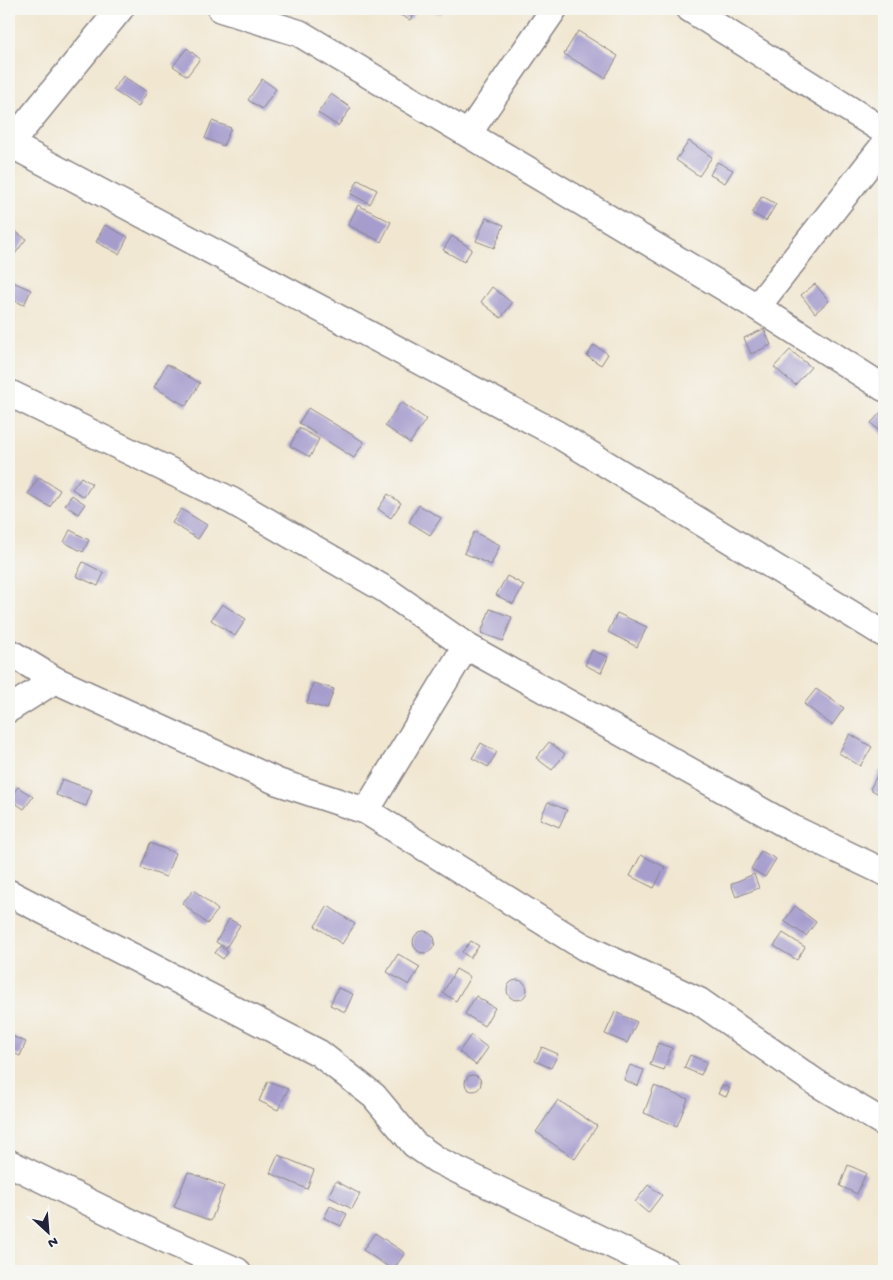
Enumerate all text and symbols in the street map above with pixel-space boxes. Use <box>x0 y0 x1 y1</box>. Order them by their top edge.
north arrow <box>22 1208 72 1258</box>
text: N <box>45 1232 60 1251</box>

